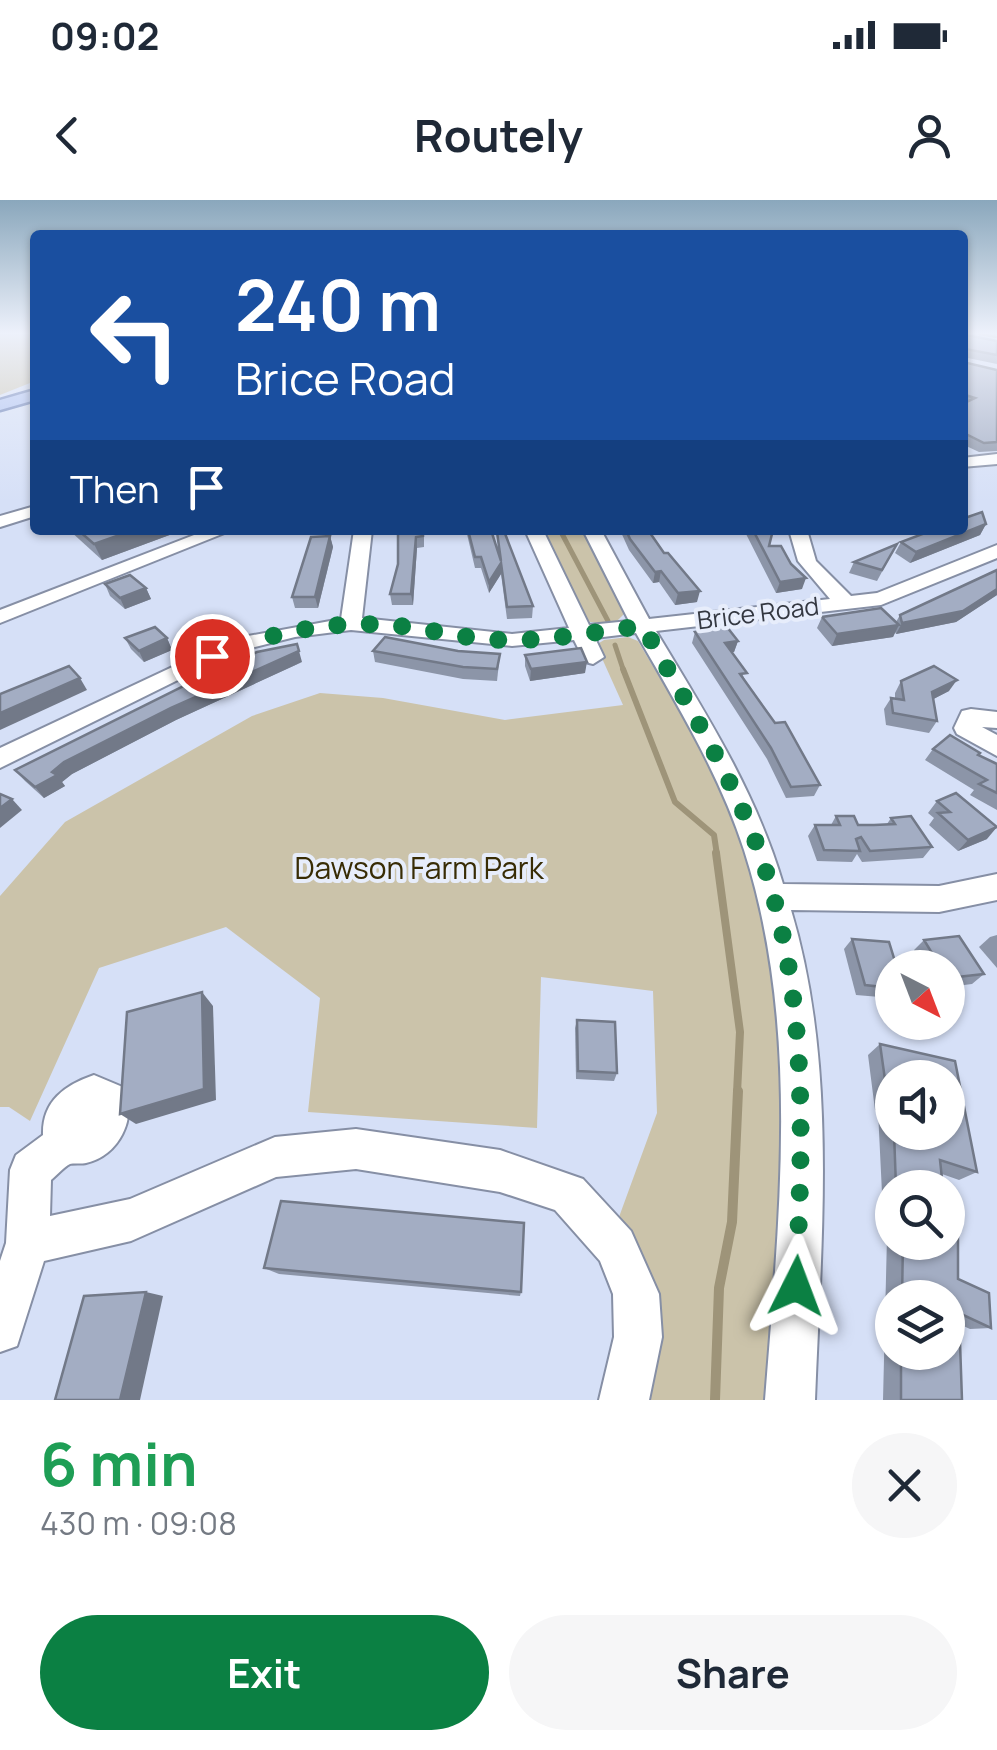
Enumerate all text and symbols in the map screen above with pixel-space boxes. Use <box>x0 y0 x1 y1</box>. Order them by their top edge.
text: 09:02 <box>50 9 159 61</box>
text: Routely <box>414 104 583 166</box>
icon: back <box>40 108 95 163</box>
icon: person <box>902 108 957 163</box>
text: 240 m <box>235 256 441 352</box>
icon: left <box>70 270 200 400</box>
text: Brice Road <box>235 347 456 409</box>
icon: arrive <box>179 460 234 515</box>
text: Then <box>70 462 159 514</box>
street label: Brice Road <box>695 588 821 637</box>
pin <box>170 614 255 699</box>
icon: arrive <box>185 629 240 684</box>
park label: Dawson Farm Park <box>294 847 545 888</box>
north arrow <box>875 950 965 1040</box>
map controls <box>875 950 965 1370</box>
button: sound <box>875 1060 965 1150</box>
button: search <box>875 1170 965 1260</box>
position arrow <box>744 1234 848 1338</box>
button: layers <box>875 1280 965 1370</box>
text: 6 min <box>40 1422 198 1504</box>
button: close <box>852 1433 957 1538</box>
text: 430 m · 09:08 <box>40 1501 237 1545</box>
button: Exit <box>40 1615 489 1730</box>
button: Share <box>509 1615 957 1730</box>

